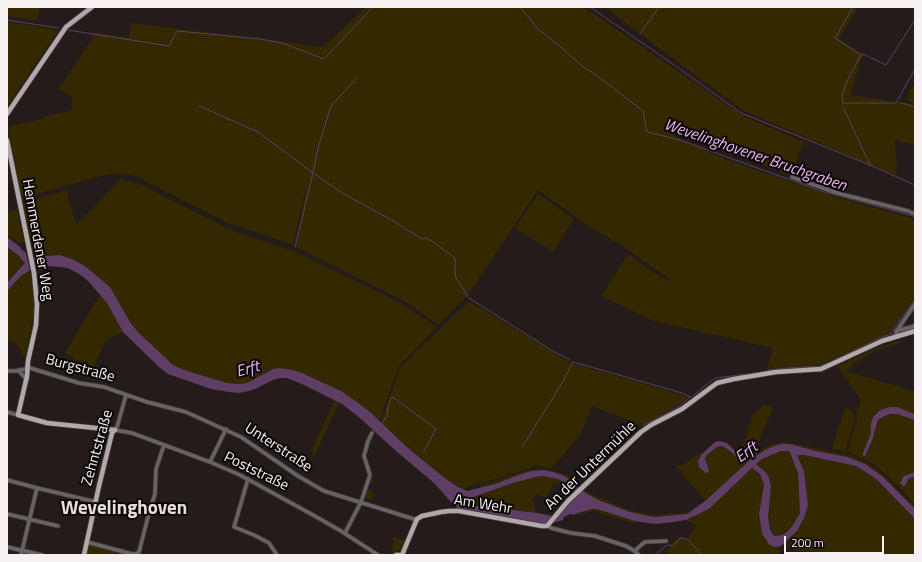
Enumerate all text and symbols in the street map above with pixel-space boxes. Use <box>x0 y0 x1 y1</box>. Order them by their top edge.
water label: Wevelinghovener Bruchgraben <box>661 116 849 196</box>
street label: Hemmerdener Weg <box>17 178 57 302</box>
street label: Burgstraße <box>43 351 117 387</box>
water label: Erft <box>234 358 262 382</box>
street label: Zehntstraße <box>79 408 117 488</box>
street label: An der Untermühle <box>542 418 640 514</box>
street label: Unterstraße <box>241 420 315 476</box>
water label: Erft <box>732 438 762 468</box>
street label: Poststraße <box>221 449 291 495</box>
street label: Am Wehr <box>453 492 513 518</box>
district label: Wevelinghoven <box>61 498 187 520</box>
scale bar <box>786 528 886 554</box>
text: 200 m <box>791 533 824 552</box>

